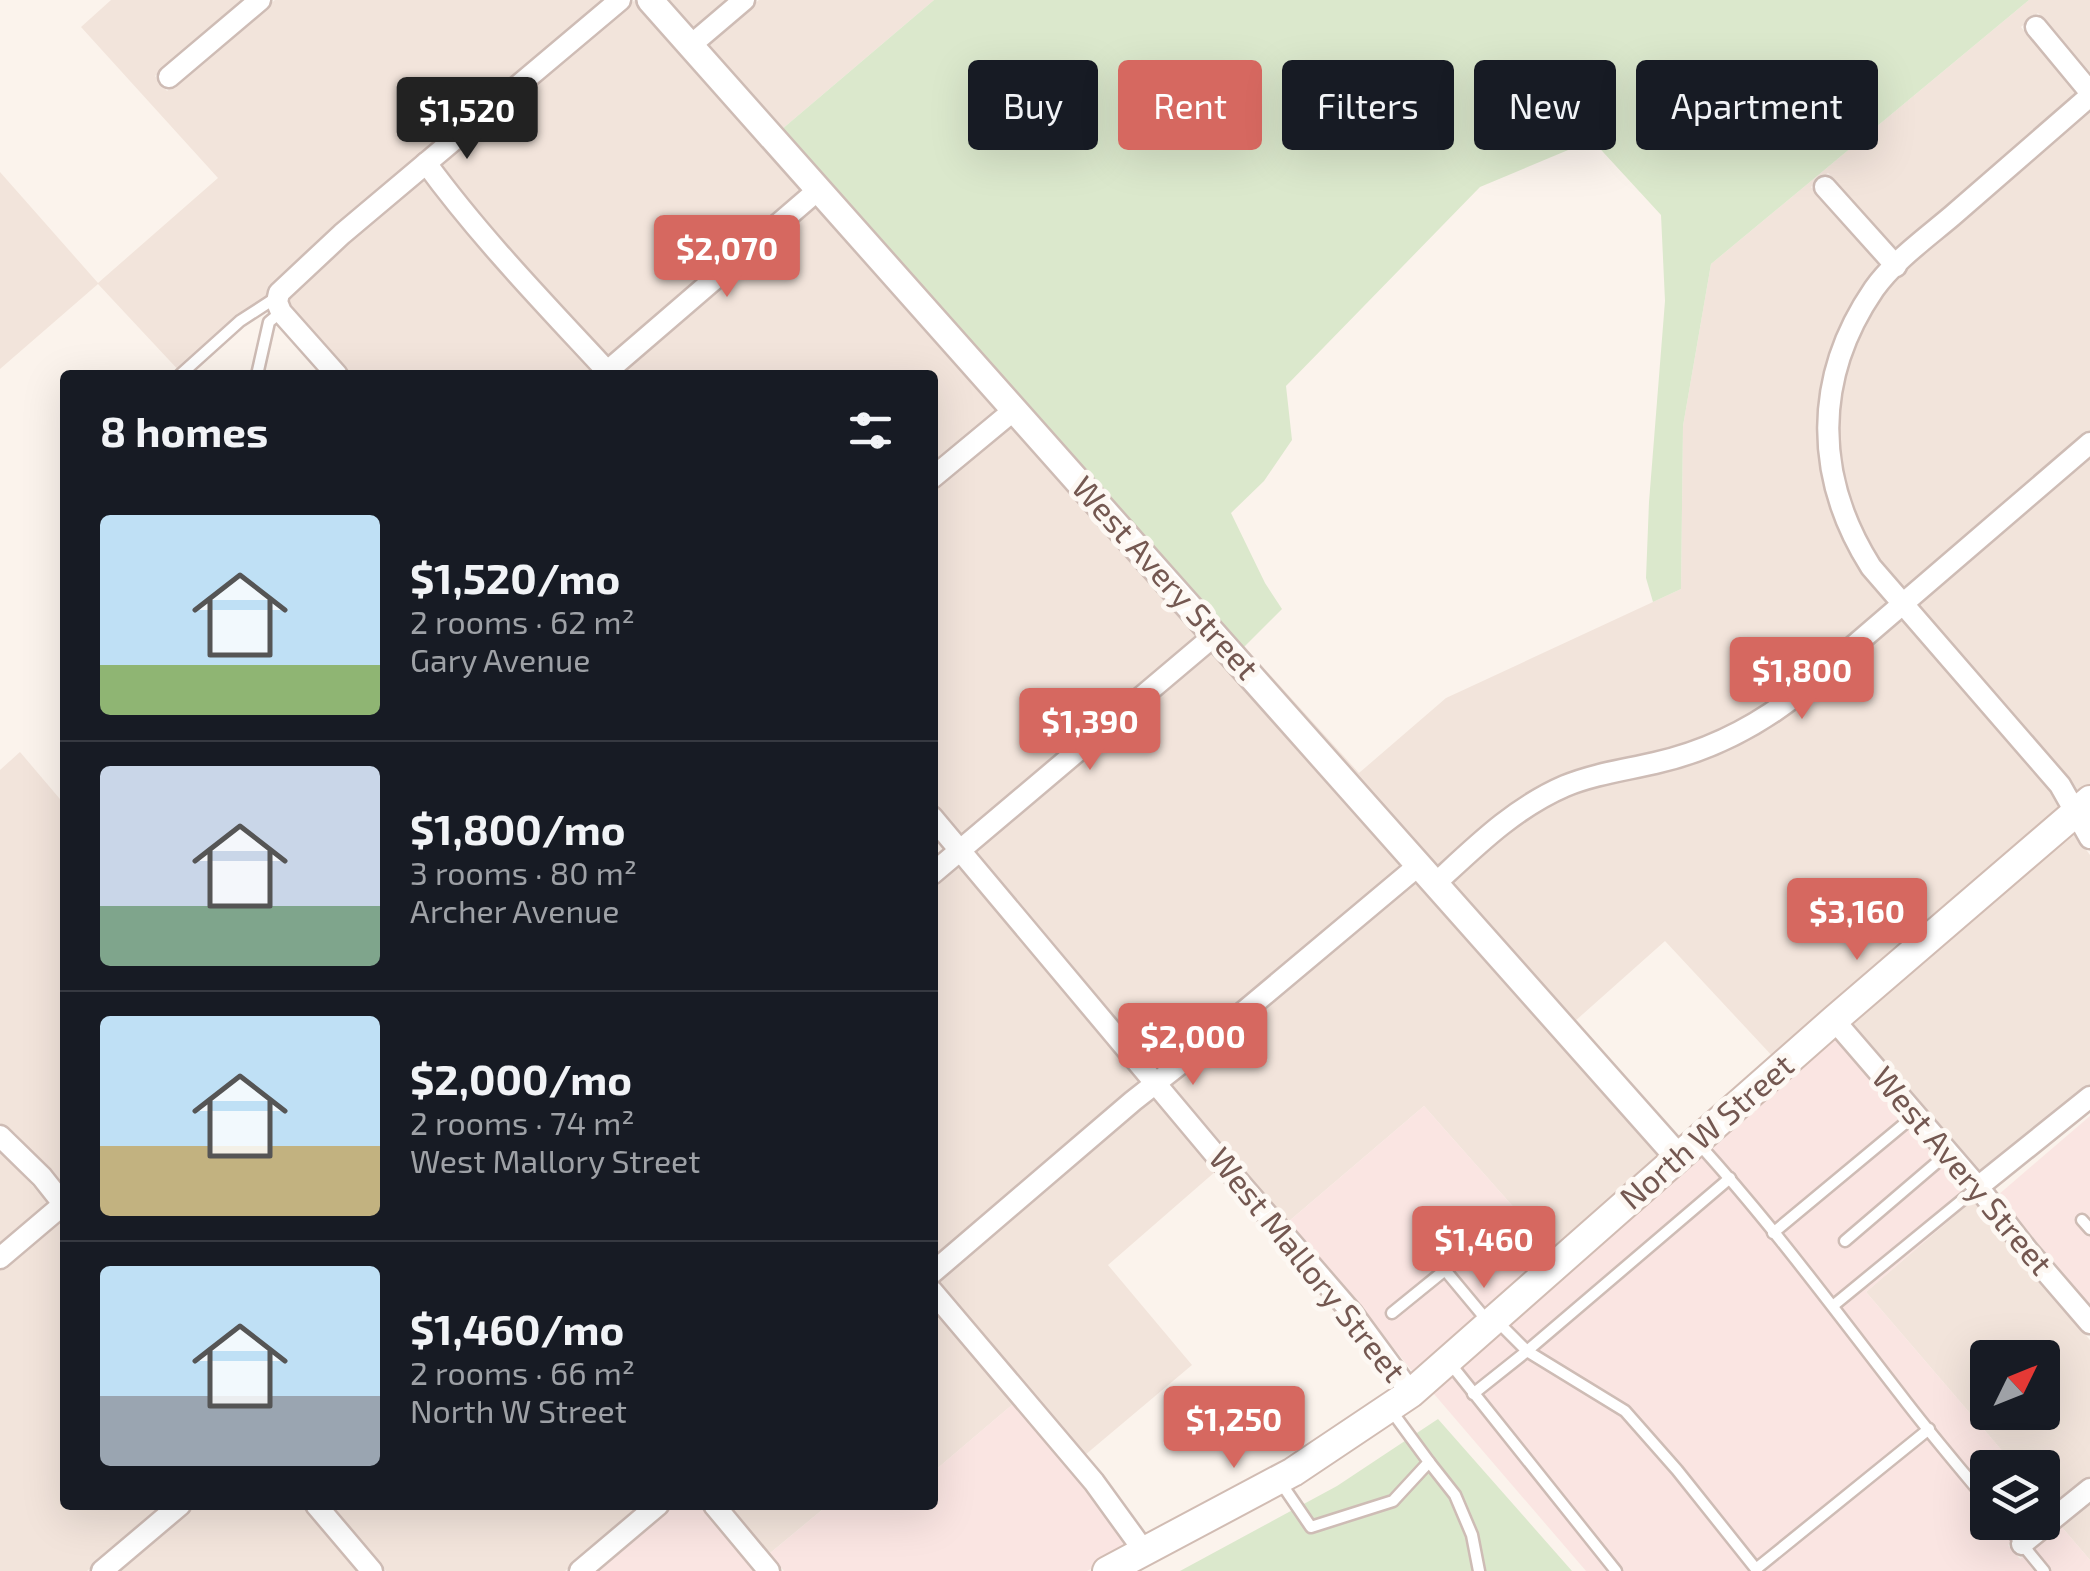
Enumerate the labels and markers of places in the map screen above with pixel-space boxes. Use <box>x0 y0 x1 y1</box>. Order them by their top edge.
pin: $1,520 <box>386 77 548 162</box>
pin: $2,070 <box>646 215 808 300</box>
pin: $1,800 <box>1721 637 1883 722</box>
pin: $1,390 <box>1009 688 1171 773</box>
pin: $3,160 <box>1776 878 1938 963</box>
pin: $2,000 <box>1112 1003 1274 1088</box>
pin: $1,460 <box>1403 1206 1565 1291</box>
pin: $1,250 <box>1153 1386 1315 1471</box>

